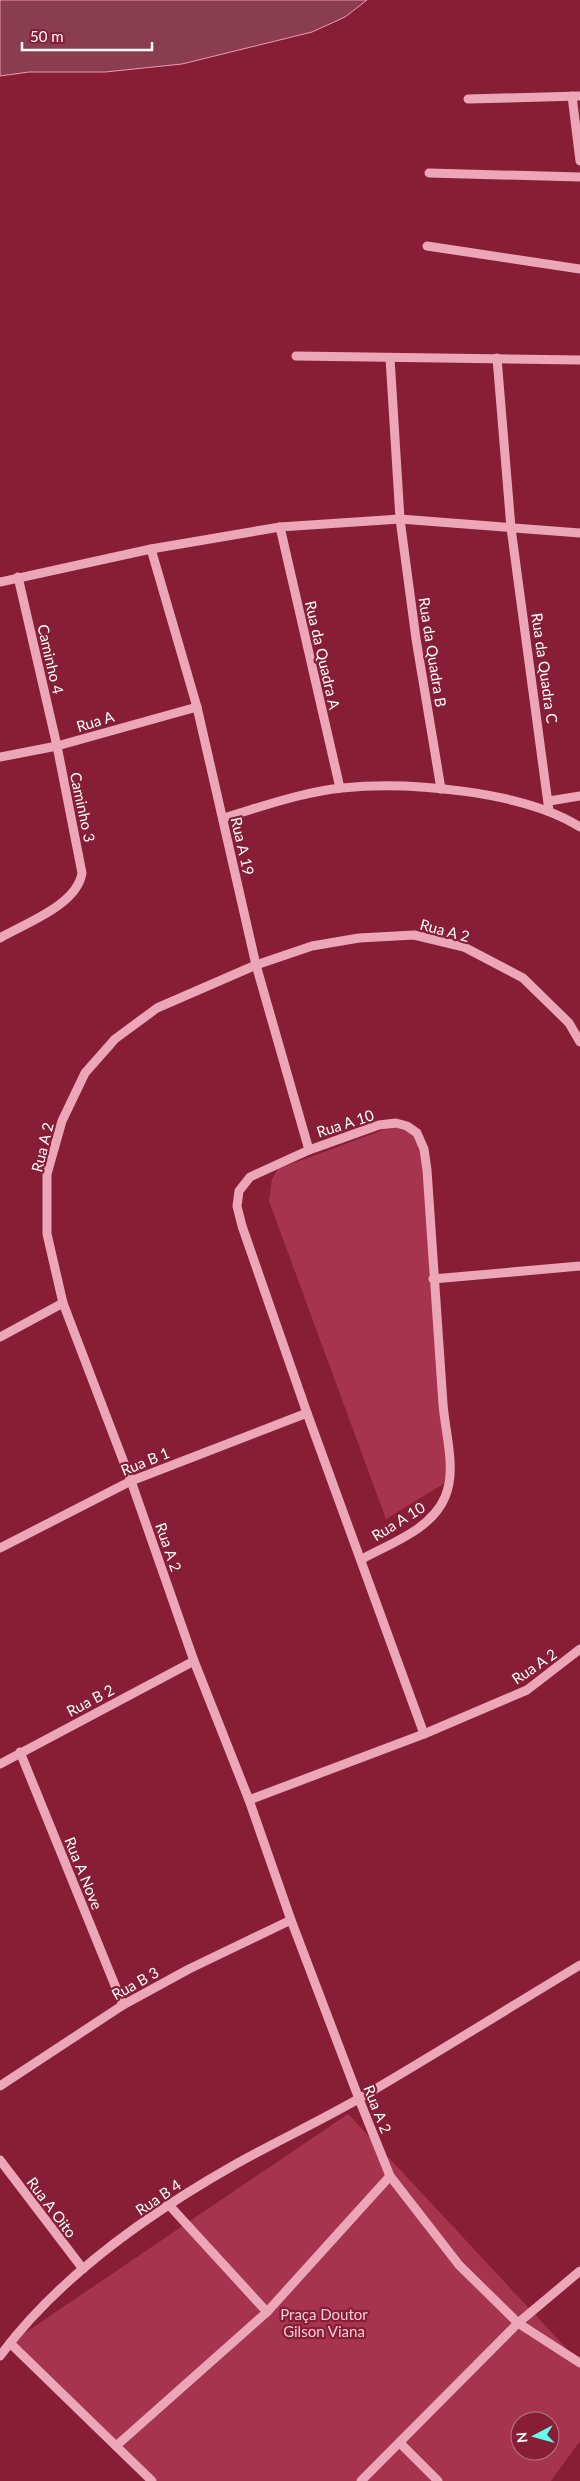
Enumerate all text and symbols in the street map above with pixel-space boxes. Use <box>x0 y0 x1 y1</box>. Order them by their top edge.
scale bar <box>22 20 152 52</box>
text: 50 m <box>30 27 64 45</box>
street label: Rua da Quadra B <box>415 596 451 708</box>
street label: Rua da Quadra A <box>302 599 344 712</box>
street label: Rua da Quadra C <box>528 612 562 724</box>
street label: Caminho 4 <box>34 622 68 696</box>
street label: Rua A <box>74 707 117 735</box>
street label: Caminho 3 <box>67 770 99 844</box>
street label: Rua A 19 <box>228 815 258 877</box>
street label: Rua A 2 <box>418 915 472 945</box>
street label: Rua A 10 <box>314 1105 376 1141</box>
street label: Rua A 2 <box>27 1120 57 1174</box>
street label: Rua B 1 <box>118 1443 172 1479</box>
street label: Rua A 10 <box>368 1498 428 1544</box>
street label: Rua A 2 <box>152 1520 186 1574</box>
street label: Rua A 2 <box>508 1644 560 1688</box>
street label: Rua B 2 <box>63 1680 117 1720</box>
street label: Rua A Nove <box>61 1834 107 1912</box>
street label: Rua B 3 <box>108 1963 162 2003</box>
street label: Rua A 2 <box>360 2082 396 2136</box>
street label: Rua A Oito <box>23 2173 81 2241</box>
street label: Rua B 4 <box>132 2175 184 2219</box>
park label: Praça Doutor Gilson Viana <box>280 2305 368 2340</box>
north arrow <box>510 2411 560 2461</box>
text: N <box>513 2431 531 2444</box>

